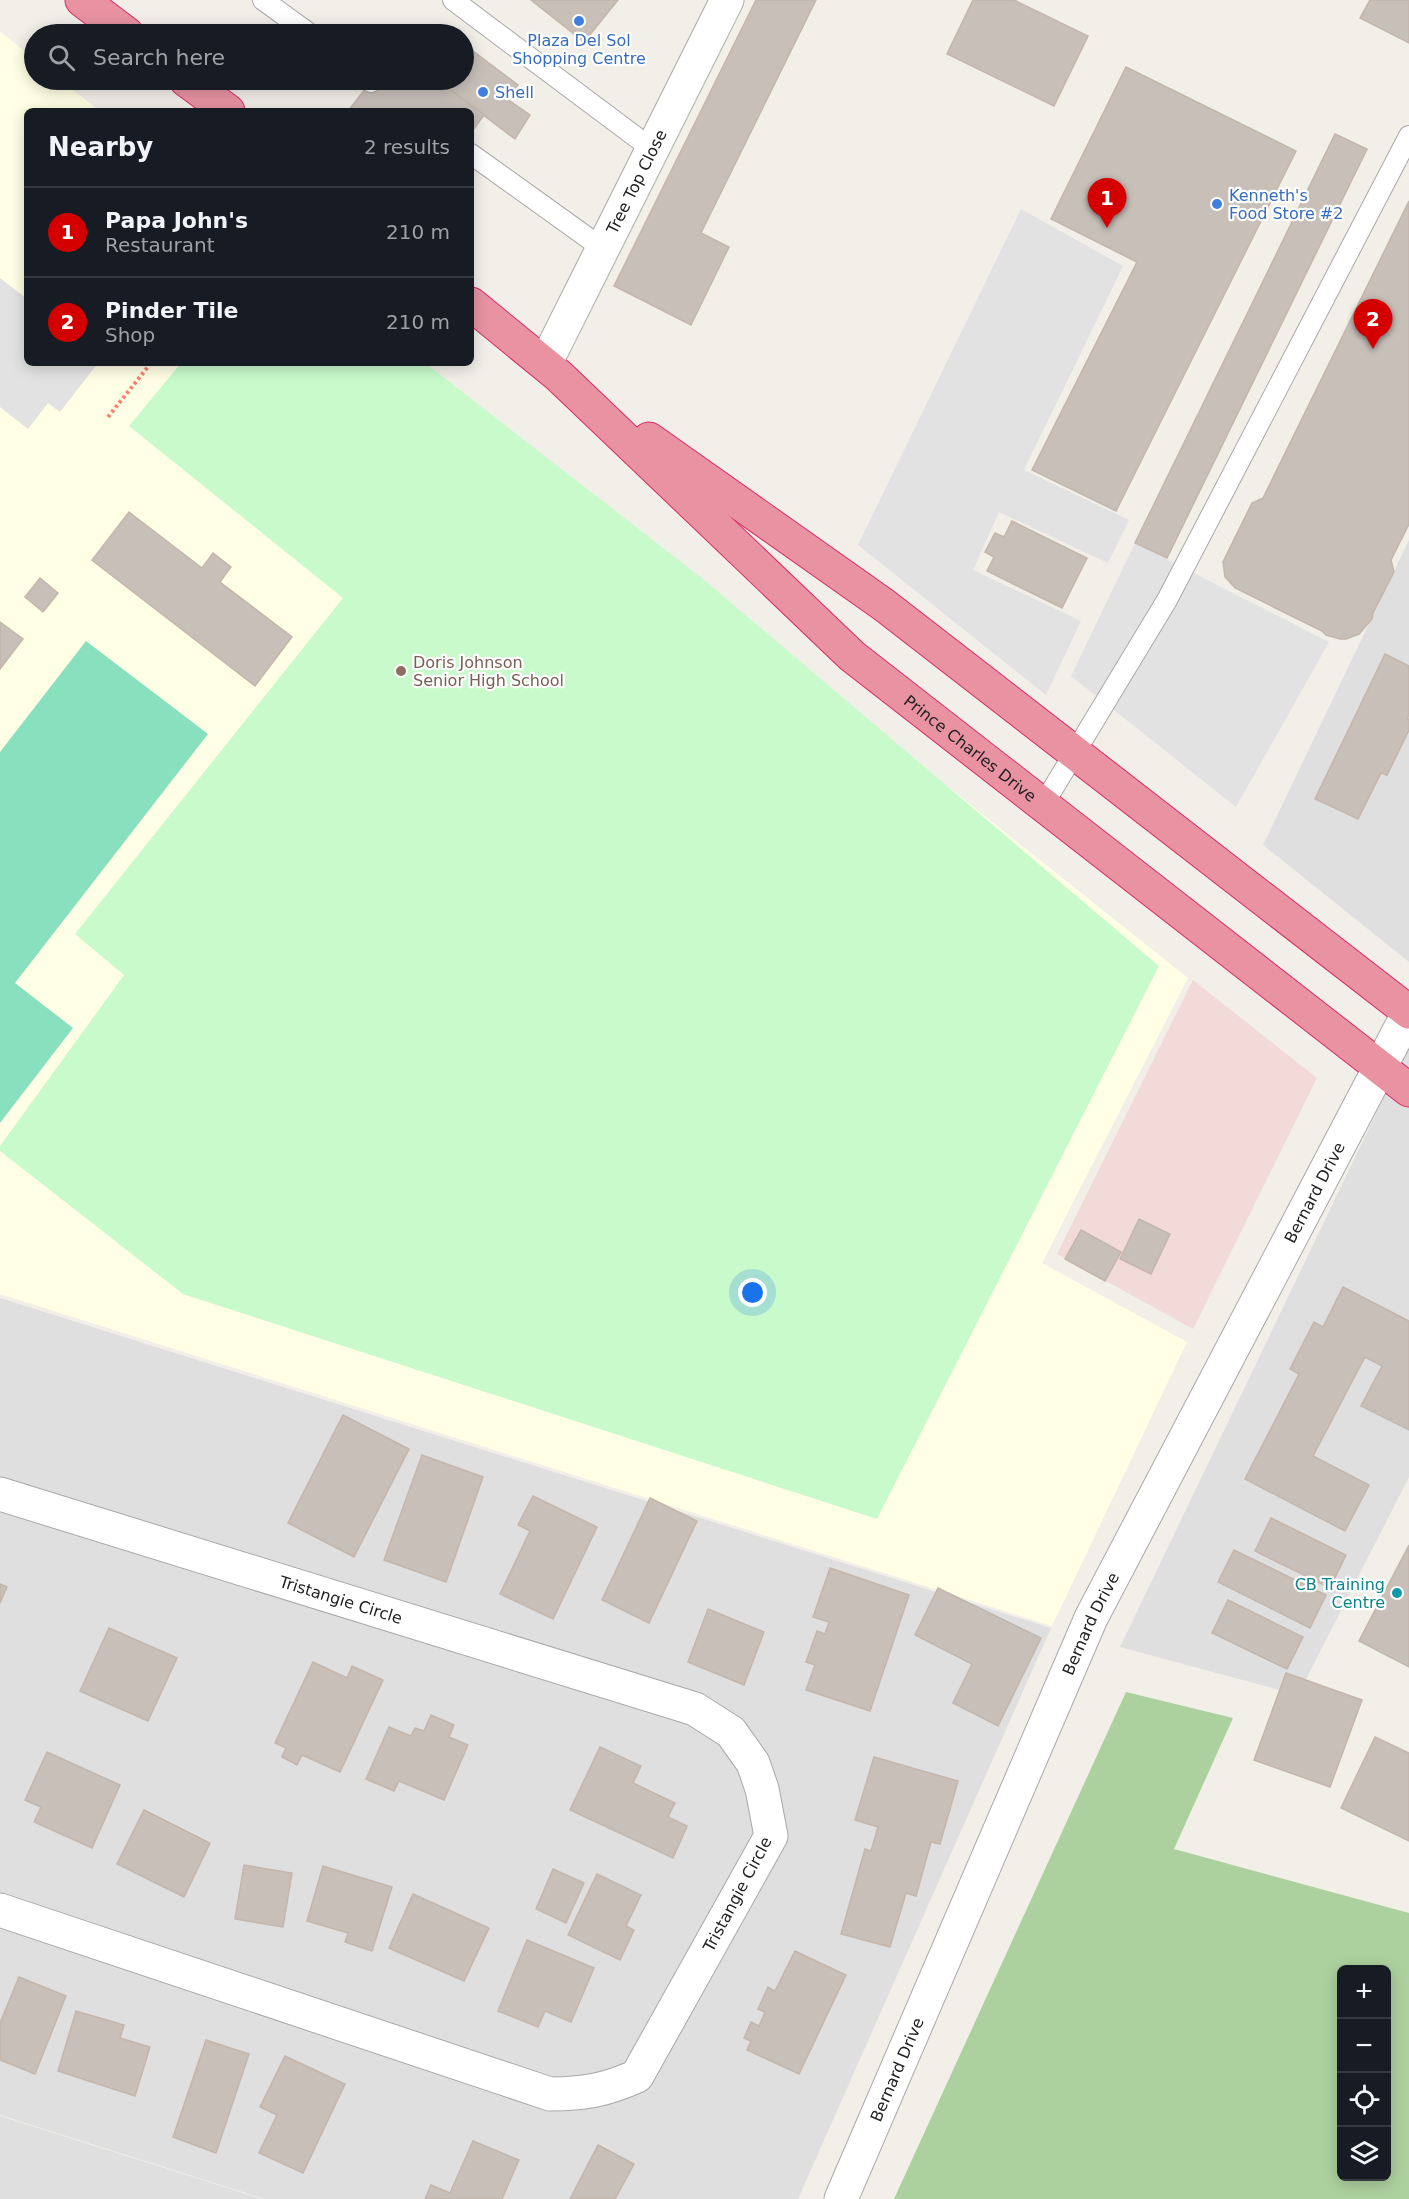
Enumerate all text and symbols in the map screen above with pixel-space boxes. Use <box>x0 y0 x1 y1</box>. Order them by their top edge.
marker: Plaza Del Sol Shopping Centre <box>572 14 586 28</box>
search box <box>24 24 474 90</box>
place label: Plaza Del Sol Shopping Centre <box>512 31 646 68</box>
icon: search <box>45 41 78 74</box>
text: Search here <box>93 45 225 70</box>
place label: Shell <box>495 83 534 102</box>
marker: Shell <box>476 85 490 99</box>
street label: Tree Top Close <box>602 126 671 238</box>
text: Nearby <box>48 132 153 162</box>
text: 2 results <box>364 135 450 159</box>
pin: 1 <box>1088 178 1126 228</box>
place label: Kenneth's Food Store #2 <box>1229 186 1343 223</box>
marker: Kenneth's Food Store #2 <box>1210 197 1224 211</box>
text: Papa John's <box>105 208 248 233</box>
text: 1 <box>61 220 74 244</box>
text: 210 m <box>386 220 450 244</box>
text: Restaurant <box>105 233 215 257</box>
text: Pinder Tile <box>105 298 239 323</box>
pin: 2 <box>1354 300 1392 349</box>
text: 2 <box>61 310 74 334</box>
text: 210 m <box>386 310 450 334</box>
text: Shop <box>105 323 155 347</box>
place label: Doris Johnson Senior High School <box>413 653 564 690</box>
marker: Doris Johnson Senior High School <box>394 664 408 678</box>
street label: Prince Charles Drive <box>900 691 1040 806</box>
street label: Bernard Drive <box>1280 1139 1349 1246</box>
your location <box>738 1278 767 1307</box>
street label: Bernard Drive <box>1059 1569 1123 1678</box>
street label: Tristangie Circle <box>276 1572 405 1628</box>
place label: CB Training Centre <box>1295 1575 1385 1612</box>
marker: CB Training Centre <box>1390 1586 1404 1600</box>
street label: Tristangie Circle <box>699 1834 776 1956</box>
map controls <box>1337 1965 1391 2181</box>
button: + <box>1337 1965 1391 2019</box>
street label: Bernard Drive <box>866 2015 928 2125</box>
button: − <box>1337 2019 1391 2073</box>
button: locate <box>1337 2073 1391 2127</box>
button: layers <box>1337 2127 1391 2181</box>

